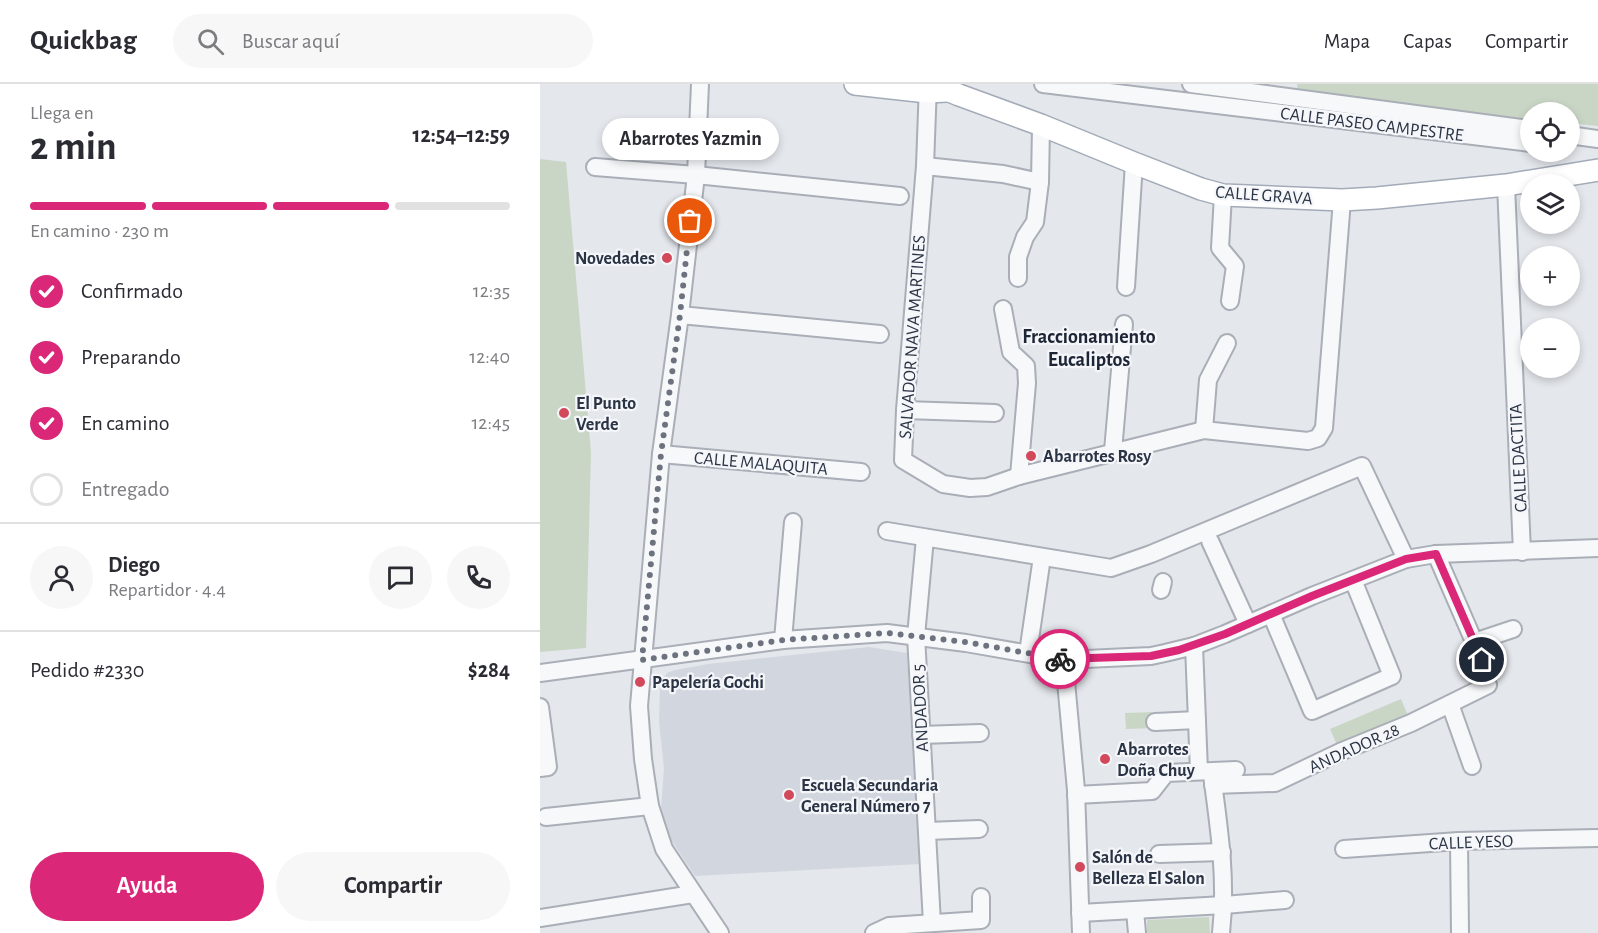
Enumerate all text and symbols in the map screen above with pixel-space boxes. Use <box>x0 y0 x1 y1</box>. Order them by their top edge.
search box <box>173 14 593 68</box>
icon: search <box>194 25 227 58</box>
text: Quickbag <box>30 27 137 55</box>
text: Buscar aquí <box>242 30 340 52</box>
text: Mapa <box>1324 31 1370 52</box>
text: Capas <box>1403 31 1452 52</box>
text: Compartir <box>1485 31 1568 52</box>
map controls <box>1520 102 1580 378</box>
button: locate <box>1520 102 1580 162</box>
text: Llega en <box>30 103 94 123</box>
street label: CALLE PASEO CAMPESTRE <box>1279 105 1465 145</box>
callout: Abarrotes Yazmin <box>602 119 778 161</box>
text: 12:54–12:59 <box>413 124 510 146</box>
text: 2 min <box>30 128 117 167</box>
text: Abarrotes Yazmin <box>619 129 762 149</box>
button: layers <box>1520 174 1580 234</box>
street label: CALLE GRAVA <box>1215 184 1314 208</box>
pin <box>664 195 715 246</box>
icon: bag <box>673 204 706 237</box>
text: En camino · 230 m <box>30 221 169 241</box>
street label: SALVADOR NAVA MARTINES <box>897 235 929 440</box>
button: + <box>1520 246 1580 306</box>
place label: Novedades <box>575 250 655 268</box>
marker: Novedades <box>660 251 674 265</box>
icon: check <box>30 275 63 308</box>
text: Confirmado <box>81 280 183 302</box>
text: 12:35 <box>473 281 510 301</box>
button: − <box>1520 318 1580 378</box>
district label: Fraccionamiento Eucaliptos <box>1022 327 1156 370</box>
icon: check <box>30 341 63 374</box>
text: Preparando <box>81 346 181 368</box>
text: 12:40 <box>469 347 510 367</box>
place label: El Punto Verde <box>576 395 636 434</box>
street label: CALLE DACTITA <box>1507 403 1531 513</box>
marker: El Punto Verde <box>557 406 571 420</box>
icon: check <box>30 407 63 440</box>
text: En camino <box>81 412 170 434</box>
text: 12:45 <box>471 413 510 433</box>
place label: Abarrotes Rosy <box>1043 448 1152 466</box>
street label: CALLE MALAQUITA <box>693 449 829 479</box>
marker: Abarrotes Rosy <box>1024 449 1038 463</box>
text: Entregado <box>81 478 170 500</box>
button: person <box>30 546 93 609</box>
button: chat <box>369 546 432 609</box>
button: phone <box>447 546 510 609</box>
text: Diego <box>108 554 160 576</box>
text: Repartidor · 4.4 <box>108 580 226 600</box>
courier <box>1030 629 1090 689</box>
pin <box>1456 634 1507 685</box>
icon: bike <box>1044 643 1077 676</box>
icon: home <box>1465 643 1498 676</box>
text: Pedido #2330 <box>30 659 144 681</box>
text: $284 <box>468 659 510 681</box>
street label: ANDADOR 5 <box>910 664 932 752</box>
place label: Papelería Gochi <box>652 674 764 692</box>
marker: Papelería Gochi <box>633 675 647 689</box>
street label: ANDADOR 28 <box>1306 721 1402 777</box>
place label: Abarrotes Doña Chuy <box>1117 741 1196 780</box>
marker: Abarrotes Doña Chuy <box>1098 752 1112 766</box>
place label: Escuela Secundaria General Número 7 <box>801 777 939 816</box>
marker: Escuela Secundaria General Número 7 <box>782 788 796 802</box>
street label: CALLE YESO <box>1428 833 1514 853</box>
place label: Salón de Belleza El Salon <box>1092 849 1205 888</box>
button: Ayuda <box>30 852 264 921</box>
button: Compartir <box>276 852 510 921</box>
marker: Salón de Belleza El Salon <box>1073 860 1087 874</box>

